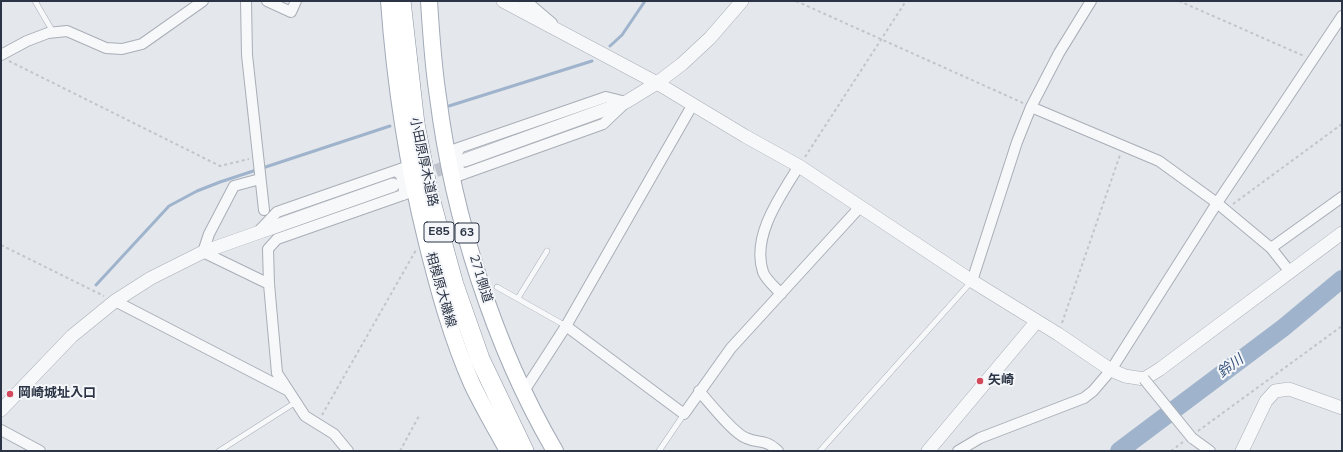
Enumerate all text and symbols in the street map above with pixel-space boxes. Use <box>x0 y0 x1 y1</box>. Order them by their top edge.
street label: 小田原厚木道路 <box>406 116 440 208</box>
road number: E85 <box>424 222 454 242</box>
road number: 63 <box>455 223 479 243</box>
street label: 相模原大磯線 <box>422 250 458 330</box>
street label: 271側道 <box>465 253 495 305</box>
water label: 鈴川 <box>1215 352 1247 382</box>
place label: 矢崎 <box>988 373 1014 389</box>
marker: 矢崎 <box>975 376 985 386</box>
place label: 岡崎城址入口 <box>18 386 96 402</box>
marker: 岡崎城址入口 <box>5 389 15 399</box>

